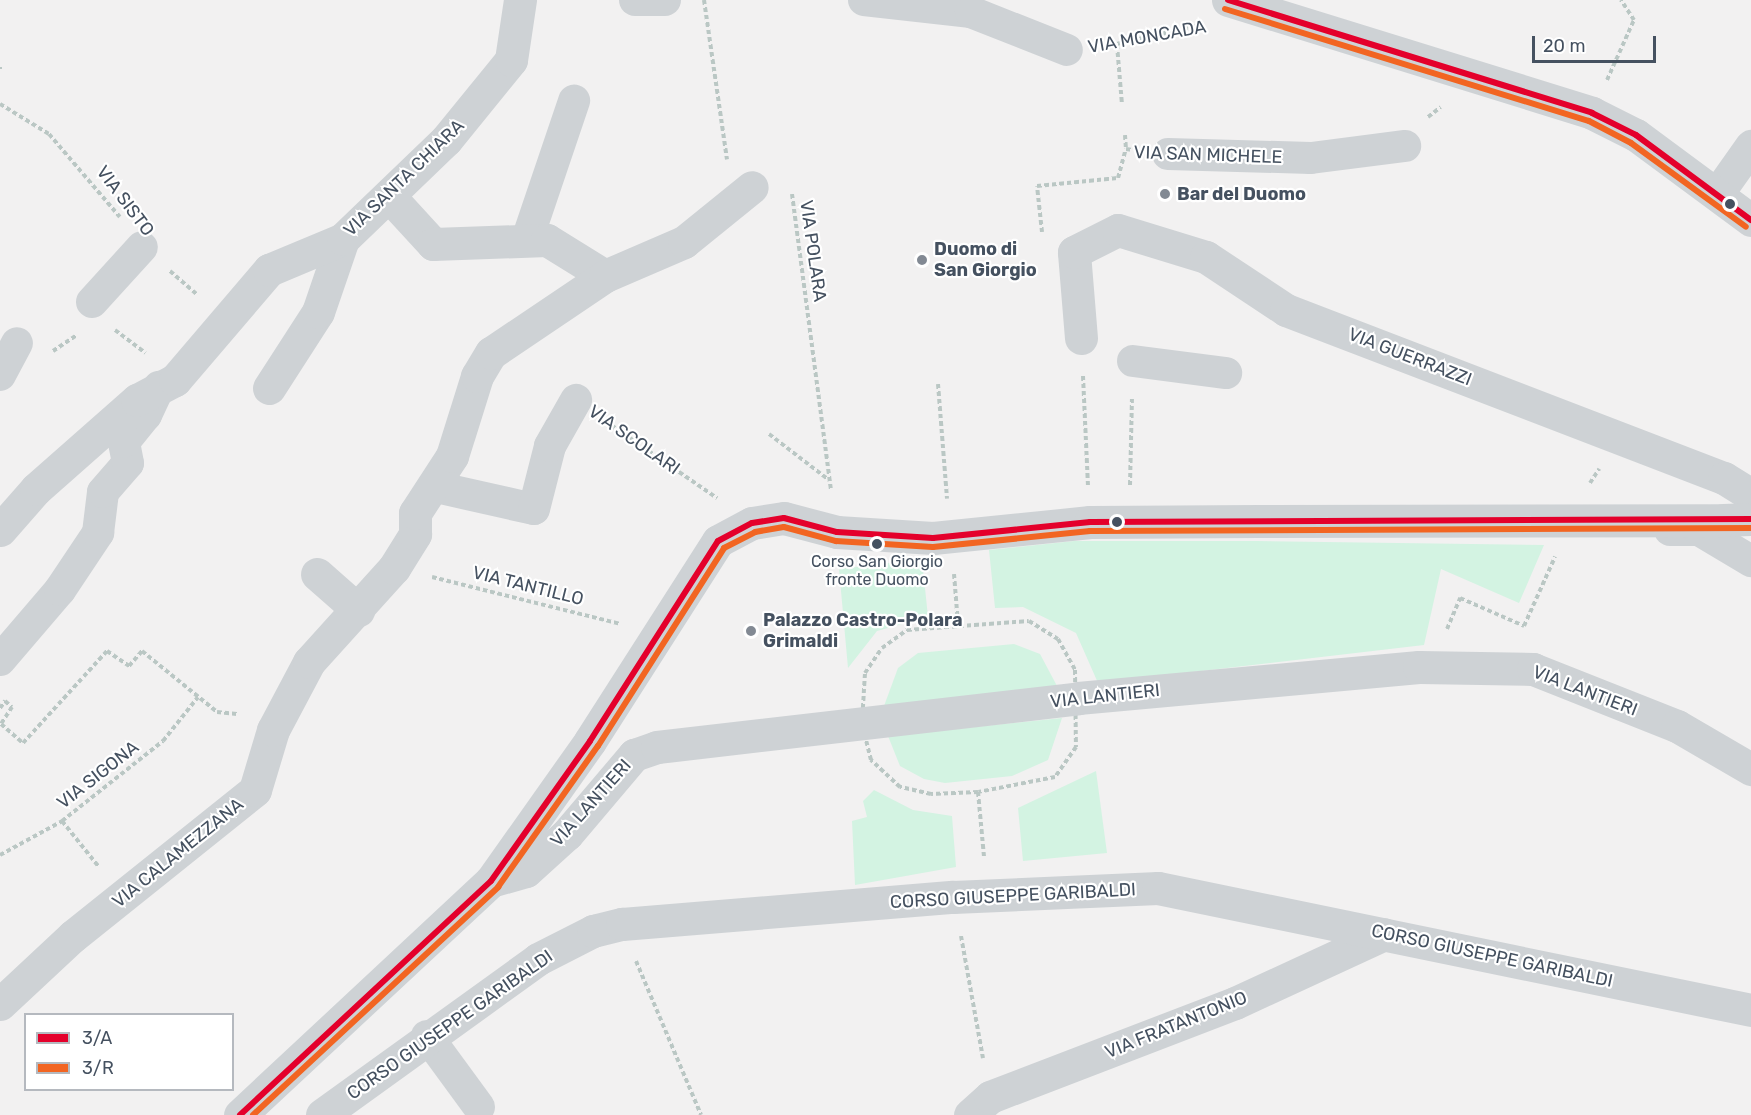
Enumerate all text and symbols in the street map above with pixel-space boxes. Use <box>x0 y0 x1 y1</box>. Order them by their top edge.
street label: VIA MONCADA <box>1086 16 1208 58</box>
scale bar <box>1535 24 1660 62</box>
text: 20 m <box>1543 35 1585 57</box>
street label: VIA SANTA CHIARA <box>339 115 469 241</box>
street label: VIA SAN MICHELE <box>1133 142 1283 168</box>
street label: VIA SISTO <box>91 161 159 241</box>
place label: Bar del Duomo <box>1177 183 1306 205</box>
marker: Bar del Duomo <box>1158 187 1172 201</box>
unlabelled marker <box>1724 198 1736 210</box>
street label: VIA POLARA <box>795 199 831 303</box>
place label: Duomo di San Giorgio <box>934 239 1037 282</box>
marker: Duomo di San Giorgio <box>915 253 929 267</box>
street label: VIA GUERRAZZI <box>1345 323 1475 391</box>
street label: VIA SCOLARI <box>584 400 684 480</box>
unlabelled marker <box>1111 516 1123 528</box>
marker: Corso San Giorgio fronte Duomo <box>871 538 883 550</box>
place label: Corso San Giorgio fronte Duomo <box>811 552 943 590</box>
street label: VIA TANTILLO <box>470 562 586 610</box>
place label: Palazzo Castro-Polara Grimaldi <box>763 610 963 652</box>
marker: Palazzo Castro-Polara Grimaldi <box>744 624 758 638</box>
street label: VIA LANTIERI <box>1529 661 1641 721</box>
street label: VIA LANTIERI <box>1049 679 1161 713</box>
street label: VIA SIGONA <box>53 736 143 814</box>
street label: VIA LANTIERI <box>546 755 636 851</box>
street label: VIA CALAMEZZANA <box>108 793 248 913</box>
street label: CORSO GIUSEPPE GARIBALDI <box>889 879 1137 913</box>
street label: CORSO GIUSEPPE GARIBALDI <box>1369 920 1615 992</box>
street label: CORSO GIUSEPPE GARIBALDI <box>343 946 557 1104</box>
street label: VIA FRATANTONIO <box>1102 987 1250 1063</box>
legend <box>24 1013 234 1091</box>
text: 3/A <box>82 1027 112 1049</box>
text: 3/R <box>82 1057 114 1079</box>

